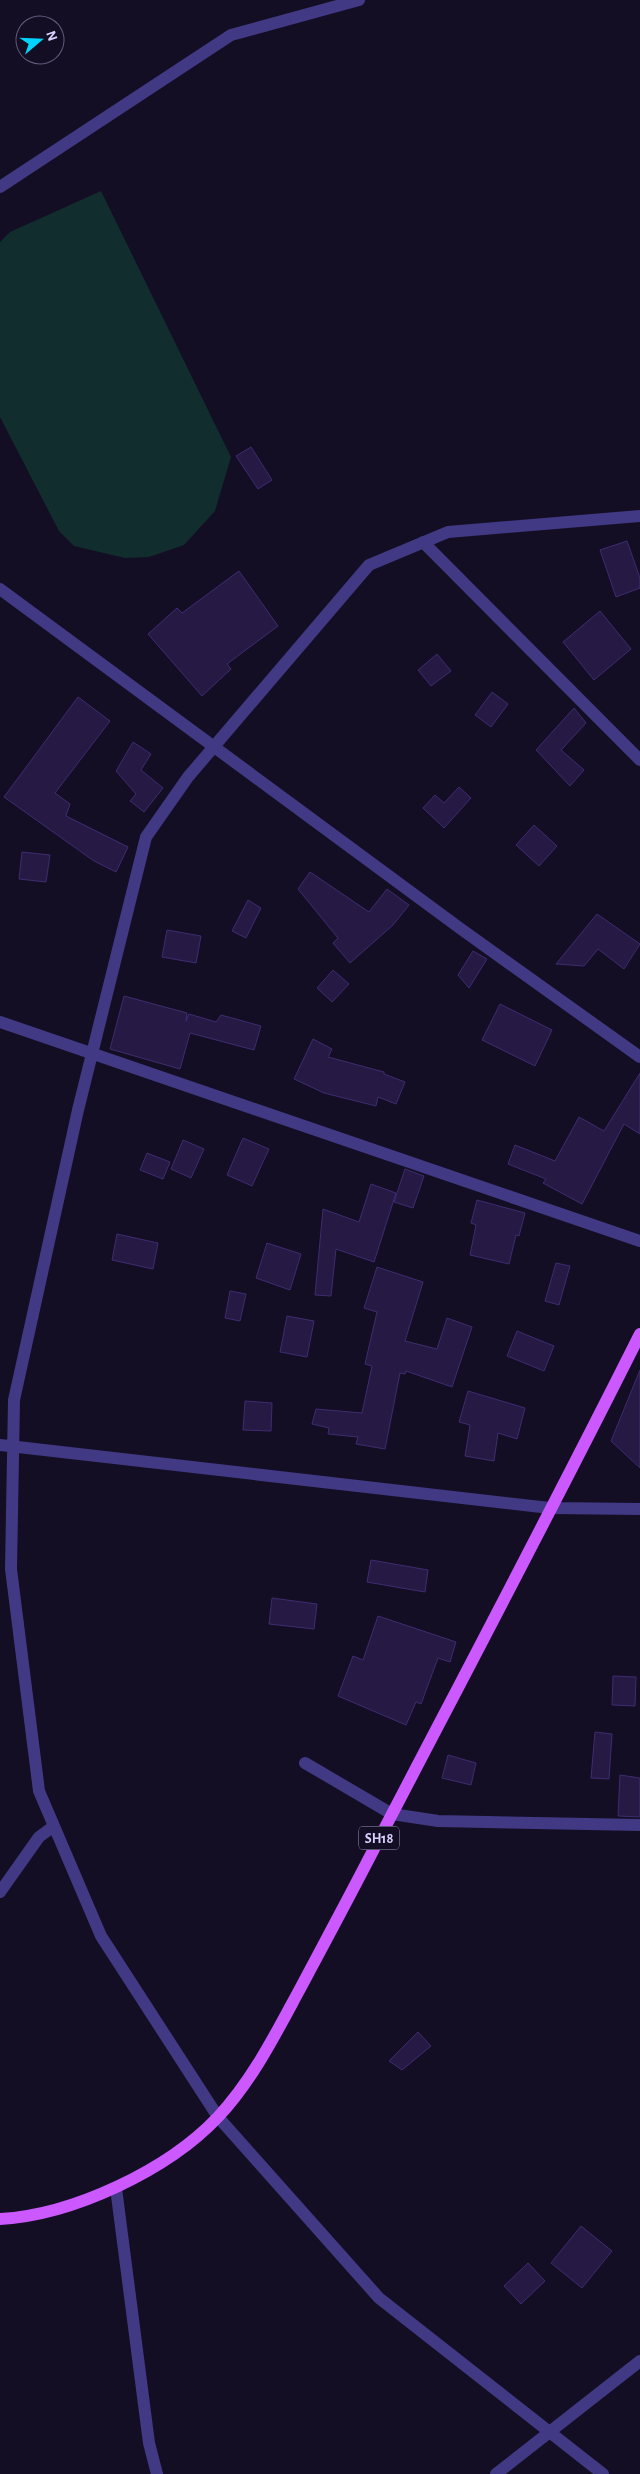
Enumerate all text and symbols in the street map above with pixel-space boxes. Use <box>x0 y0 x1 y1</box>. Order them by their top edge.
north arrow <box>15 15 65 65</box>
text: N <box>43 29 60 43</box>
road number: SH18 <box>359 1826 399 1850</box>

